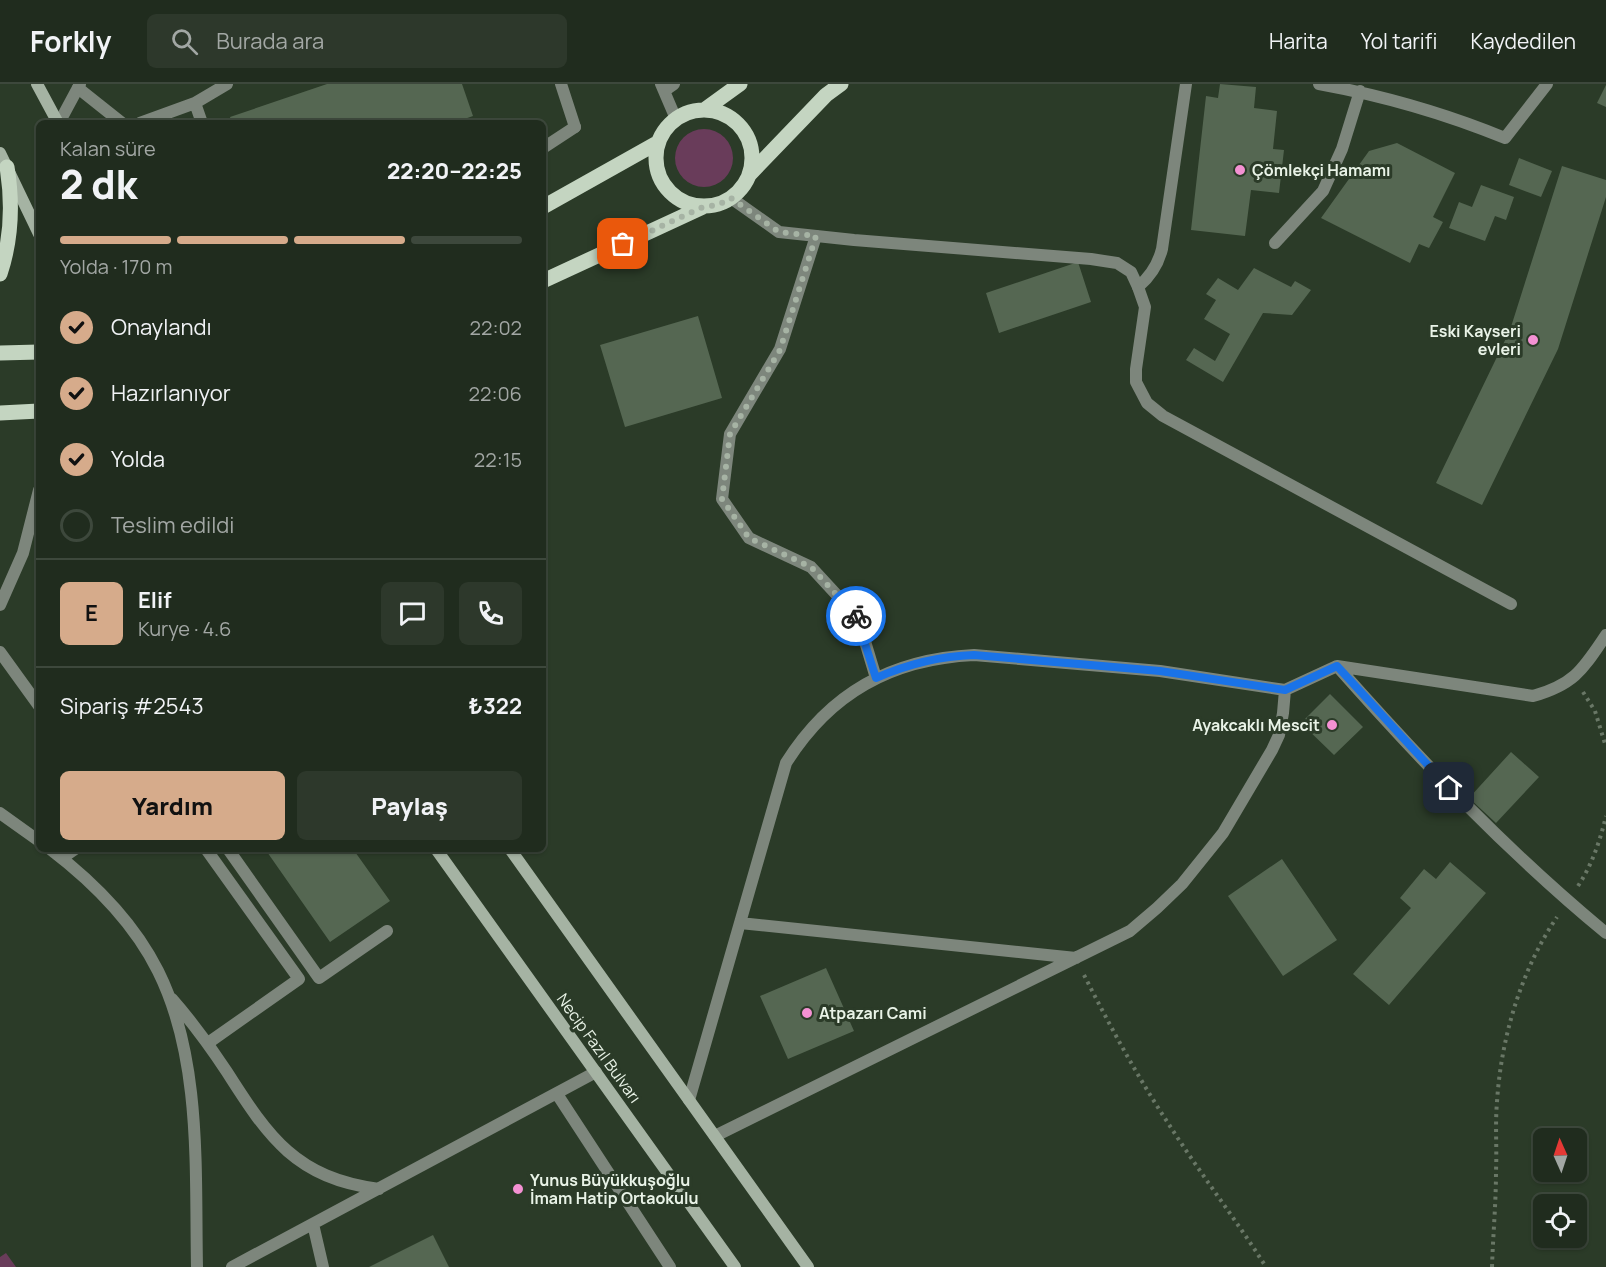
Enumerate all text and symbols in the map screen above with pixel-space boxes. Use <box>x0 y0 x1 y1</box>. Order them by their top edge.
search box <box>147 14 567 68</box>
text: Forkly <box>30 22 111 60</box>
icon: search <box>168 25 201 58</box>
text: Burada ara <box>216 26 324 56</box>
text: Harita <box>1269 27 1328 55</box>
text: Yol tarifi <box>1361 27 1437 55</box>
text: Kaydedilen <box>1470 27 1576 55</box>
text: Kalan süre <box>60 135 156 162</box>
text: 22:20–22:25 <box>387 156 522 186</box>
text: 2 dk <box>60 157 137 211</box>
place label: Çömlekçi Hamamı <box>1252 159 1391 181</box>
marker: Çömlekçi Hamamı <box>1233 163 1247 177</box>
pin <box>597 218 648 269</box>
icon: bag <box>606 227 639 260</box>
text: Yolda · 170 m <box>60 253 173 280</box>
icon: check <box>60 311 93 344</box>
text: Onaylandı <box>111 312 212 342</box>
text: 22:02 <box>470 314 522 341</box>
place label: Eski Kayseri evleri <box>1429 320 1521 360</box>
marker: Eski Kayseri evleri <box>1526 333 1540 347</box>
icon: check <box>60 377 93 410</box>
text: Hazırlanıyor <box>111 378 231 408</box>
text: 22:06 <box>469 380 522 407</box>
icon: check <box>60 443 93 476</box>
text: Yolda <box>111 444 165 474</box>
text: 22:15 <box>474 446 522 473</box>
text: Teslim edildi <box>111 510 234 540</box>
button: chat <box>381 582 444 645</box>
button: phone <box>459 582 522 645</box>
text: Elif <box>138 585 172 615</box>
courier <box>826 586 886 646</box>
text: E <box>85 598 98 628</box>
icon: bike <box>840 600 873 633</box>
text: Kurye · 4.6 <box>138 615 231 642</box>
text: Sipariş #2543 <box>60 691 204 721</box>
text: ₺322 <box>468 691 522 721</box>
place label: Ayakcaklı Mescit <box>1192 714 1320 736</box>
marker: Ayakcaklı Mescit <box>1325 718 1339 732</box>
pin <box>1423 762 1474 813</box>
button: Yardım <box>60 771 285 840</box>
button: Paylaş <box>297 771 522 840</box>
icon: home <box>1432 771 1465 804</box>
street label: Necip Fazıl Bulvarı <box>552 989 646 1107</box>
place label: Atpazarı Cami <box>819 1002 927 1024</box>
marker: Atpazarı Cami <box>800 1006 814 1020</box>
north arrow <box>1533 1128 1587 1182</box>
map controls <box>1533 1128 1587 1248</box>
place label: Yunus Büyükkuşoğlu İmam Hatip Ortaokulu <box>530 1169 698 1209</box>
marker: Yunus Büyükkuşoğlu İmam Hatip Ortaokulu <box>511 1182 525 1196</box>
button: locate <box>1533 1194 1587 1248</box>

